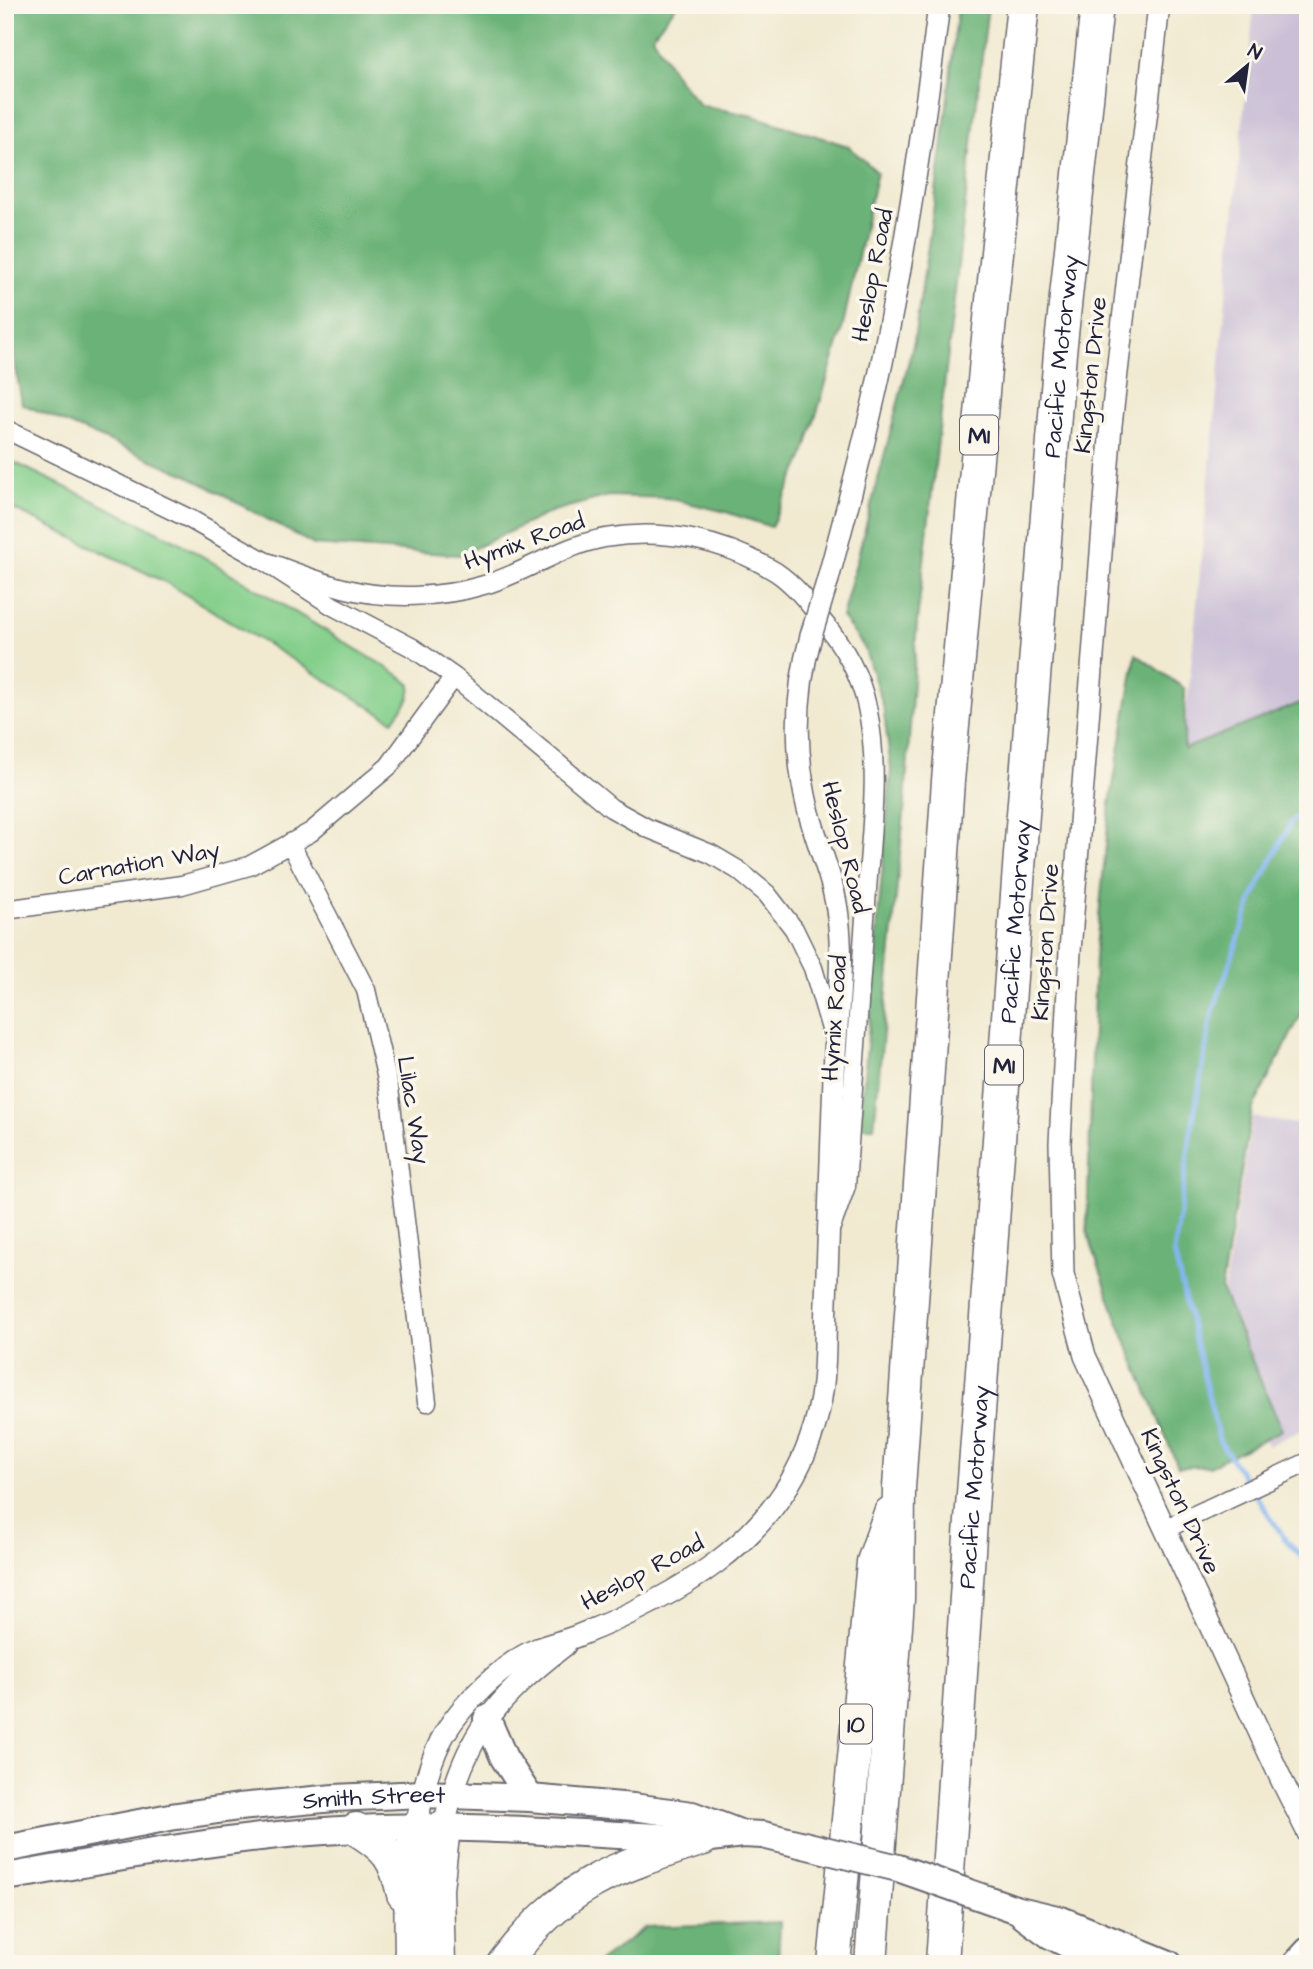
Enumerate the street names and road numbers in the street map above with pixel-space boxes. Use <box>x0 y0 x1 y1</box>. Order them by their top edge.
street label: Heslop Road <box>843 206 903 345</box>
street label: Pacific Motorway <box>1036 253 1089 459</box>
street label: Kingston Drive <box>1066 295 1117 455</box>
road number: M1 <box>960 416 998 454</box>
street label: Hymix Road <box>459 504 590 580</box>
street label: Heslop Road <box>812 778 878 917</box>
street label: Pacific Motorway <box>992 819 1041 1024</box>
street label: Carnation Way <box>56 833 223 896</box>
street label: Kingston Drive <box>1024 862 1069 1022</box>
street label: Hymix Road <box>814 954 857 1082</box>
road number: M1 <box>985 1046 1023 1084</box>
street label: Lilac Way <box>387 1054 438 1167</box>
street label: Pacific Motorway <box>951 1384 1000 1590</box>
street label: Kingston Drive <box>1131 1423 1229 1580</box>
street label: Heslop Road <box>575 1526 710 1620</box>
road number: 10 <box>840 1704 872 1744</box>
street label: Smith Street <box>301 1778 446 1819</box>

